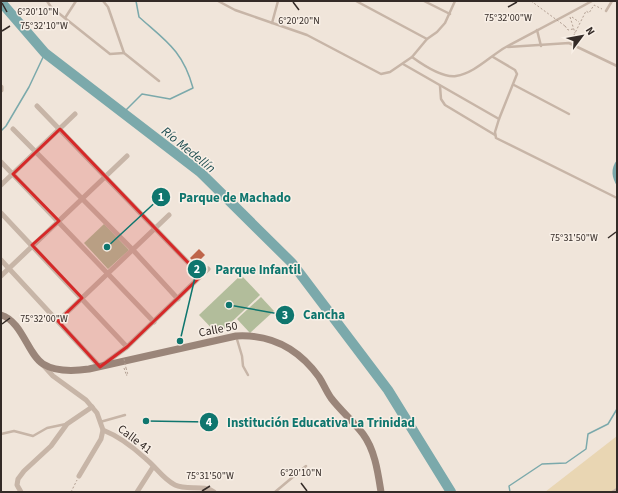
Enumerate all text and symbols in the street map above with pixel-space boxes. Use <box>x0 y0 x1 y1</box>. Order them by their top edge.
text: 6°20'10"N <box>17 5 59 19</box>
text: 75°32'00"W <box>484 11 532 25</box>
text: 6°20'20"N <box>278 14 320 28</box>
north arrow <box>562 16 602 56</box>
text: 75°32'10"W <box>20 19 68 33</box>
text: N <box>582 24 598 38</box>
water label: Río Medellín <box>158 122 219 177</box>
callout: Parque de Machado <box>151 185 299 210</box>
text: 1 <box>158 189 164 206</box>
text: Parque de Machado <box>179 189 291 207</box>
text: 75°31'50"W <box>550 231 598 245</box>
callout: Parque Infantil <box>187 257 308 282</box>
text: 2 <box>194 261 200 278</box>
text: Parque Infantil <box>215 261 301 279</box>
callout: Cancha <box>275 302 353 327</box>
text: Cancha <box>303 306 345 324</box>
text: 3 <box>282 307 288 324</box>
text: 75°32'00"W <box>20 312 68 326</box>
street label: Calle 50 <box>197 317 239 342</box>
callout: Institución Educativa La Trinidad <box>199 410 423 435</box>
text: 4 <box>206 414 213 431</box>
text: Institución Educativa La Trinidad <box>227 414 415 432</box>
street label: Calle 41 <box>114 421 156 458</box>
text: 6°20'10"N <box>280 466 322 480</box>
text: 75°31'50"W <box>186 469 234 483</box>

